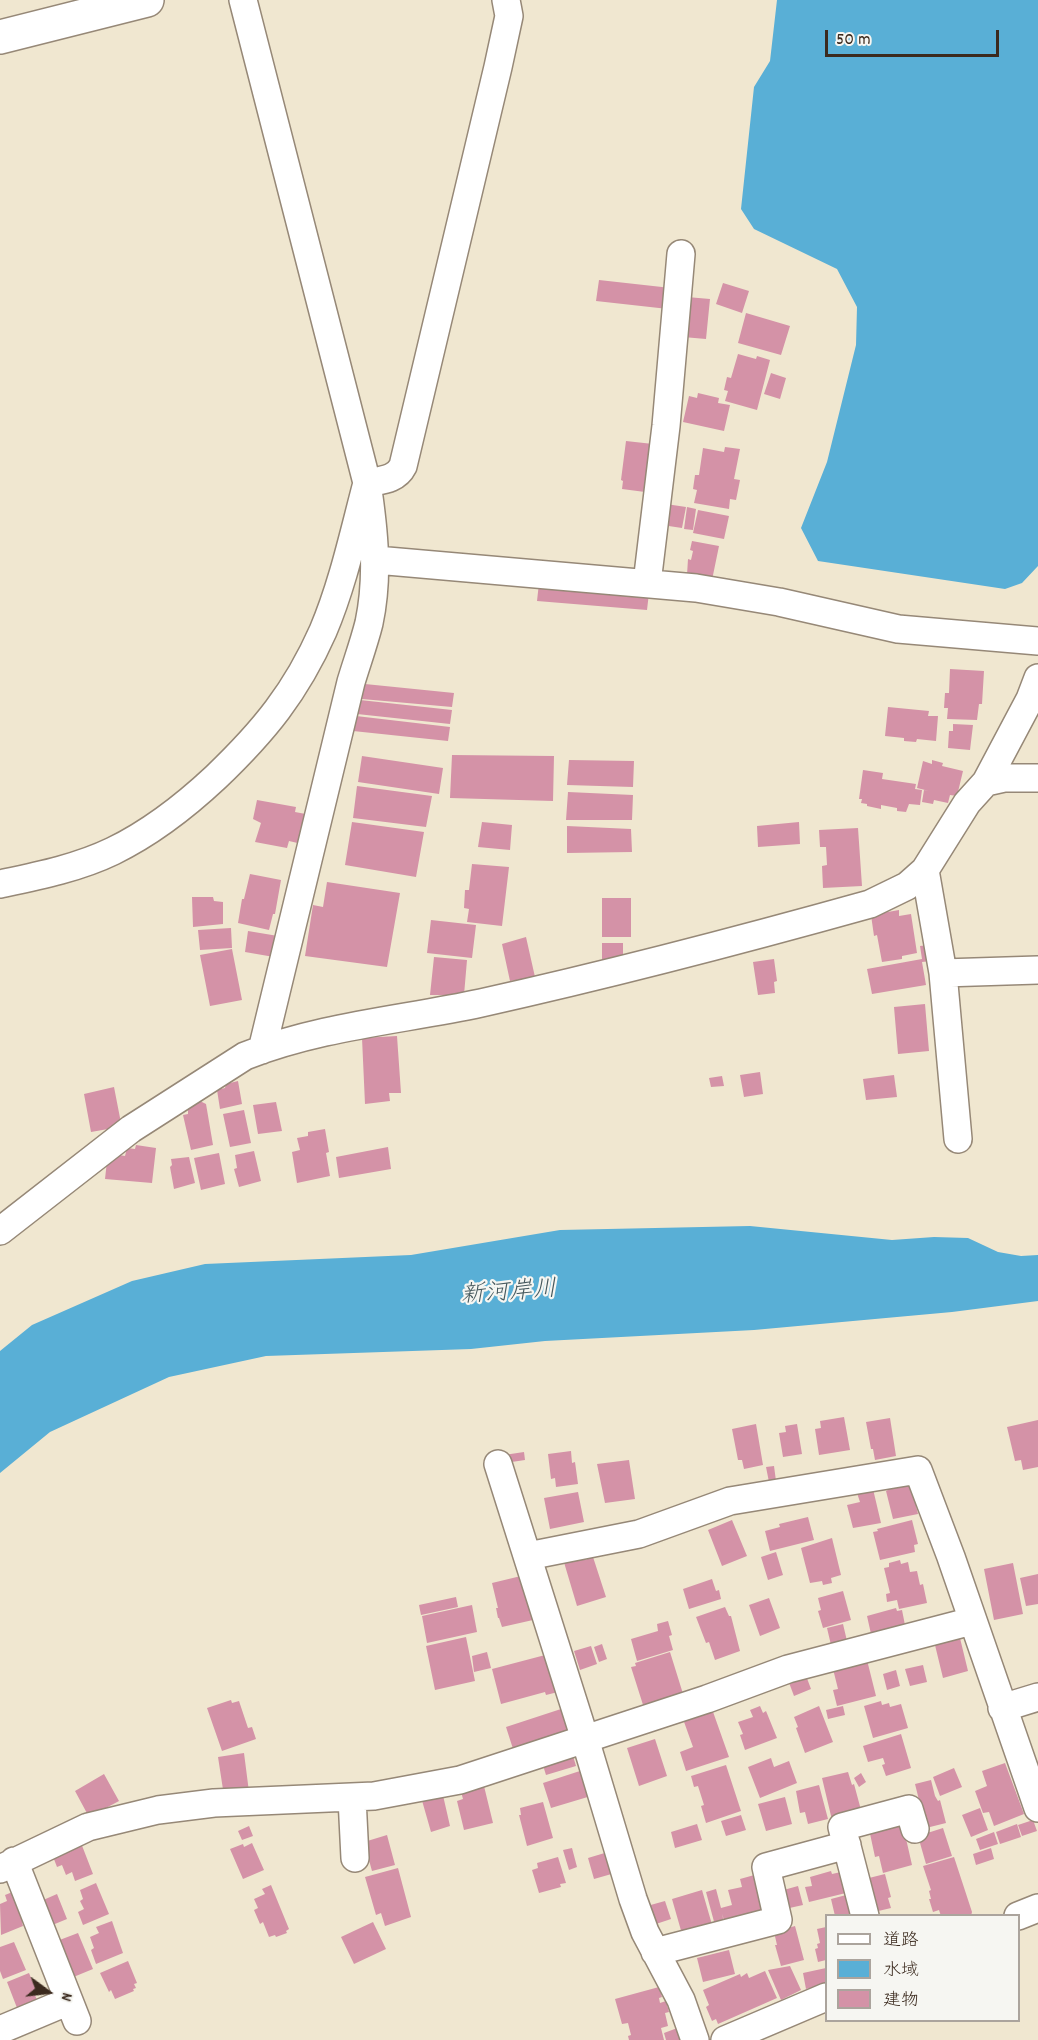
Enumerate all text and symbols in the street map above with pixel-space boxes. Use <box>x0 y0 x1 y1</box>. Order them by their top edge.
scale bar <box>828 18 1002 56</box>
text: 50 m <box>836 28 871 53</box>
water label: 新河岸川 <box>460 1277 558 1313</box>
legend <box>825 1914 1020 2022</box>
text: 道路 <box>883 1929 919 1954</box>
text: 水域 <box>883 1959 919 1984</box>
north arrow <box>18 1962 78 2022</box>
text: 建物 <box>883 1989 919 2014</box>
text: N <box>54 1990 78 2004</box>

